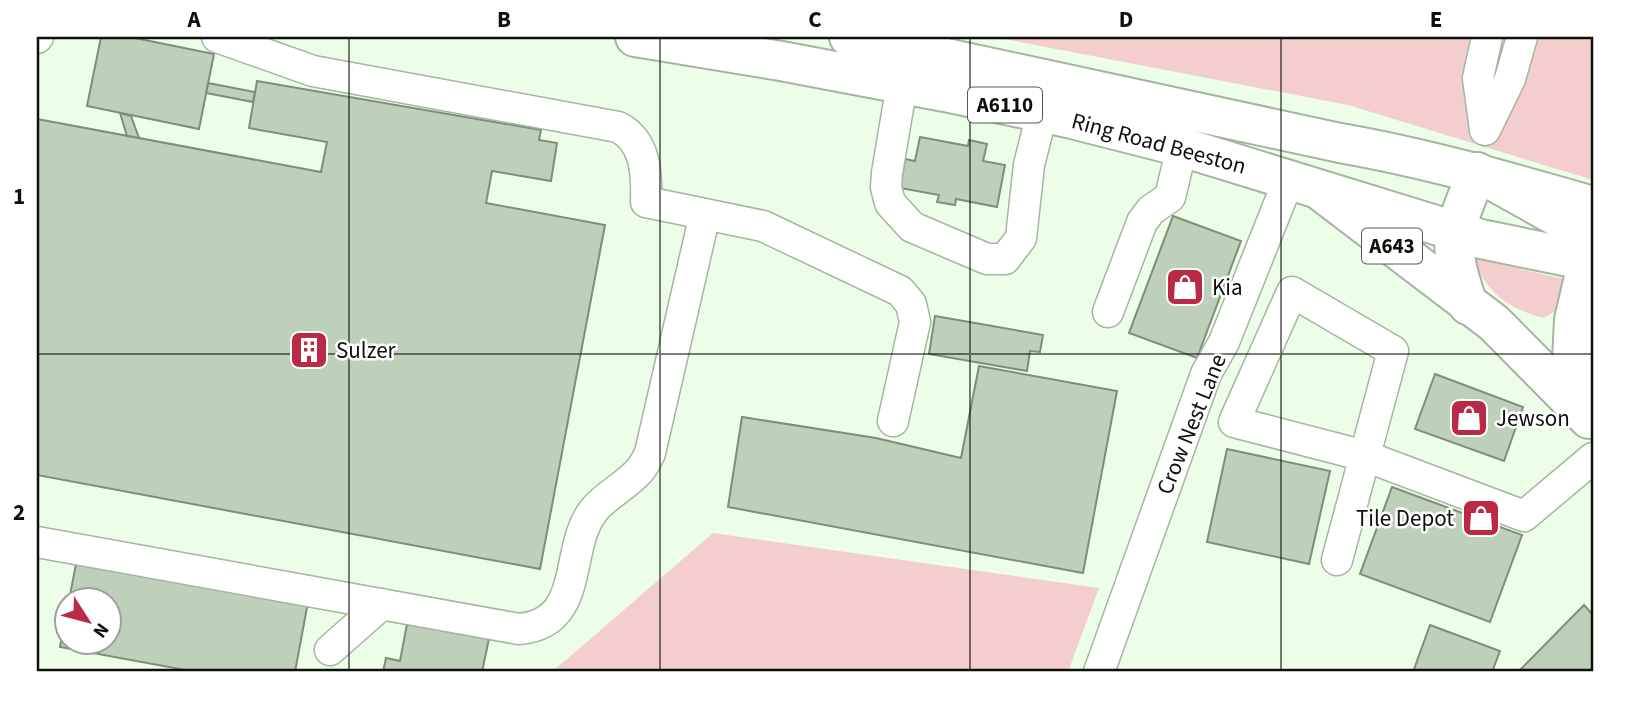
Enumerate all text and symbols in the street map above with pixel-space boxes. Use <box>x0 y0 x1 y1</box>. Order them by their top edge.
text: A <box>186 3 201 36</box>
text: B <box>497 3 511 36</box>
text: C <box>808 3 822 36</box>
text: D <box>1119 3 1133 36</box>
text: E <box>1430 3 1442 36</box>
road number: A6110 <box>968 88 1042 122</box>
street label: Ring Road Beeston <box>1068 104 1250 183</box>
text: 1 <box>13 180 25 213</box>
road number: A643 <box>1362 229 1422 264</box>
shop icon: Kia <box>1164 266 1206 308</box>
place label: Kia <box>1212 271 1243 304</box>
building icon: Sulzer <box>288 329 330 371</box>
place label: Sulzer <box>336 334 397 367</box>
street label: Crow Nest Lane <box>1148 349 1235 499</box>
shop icon: Jewson <box>1448 397 1490 439</box>
place label: Jewson <box>1496 402 1570 435</box>
text: 2 <box>13 496 25 529</box>
shop icon: Tile Depot <box>1460 497 1502 539</box>
place label: Tile Depot <box>1356 502 1454 535</box>
north arrow <box>52 586 122 656</box>
text: N <box>86 617 115 643</box>

